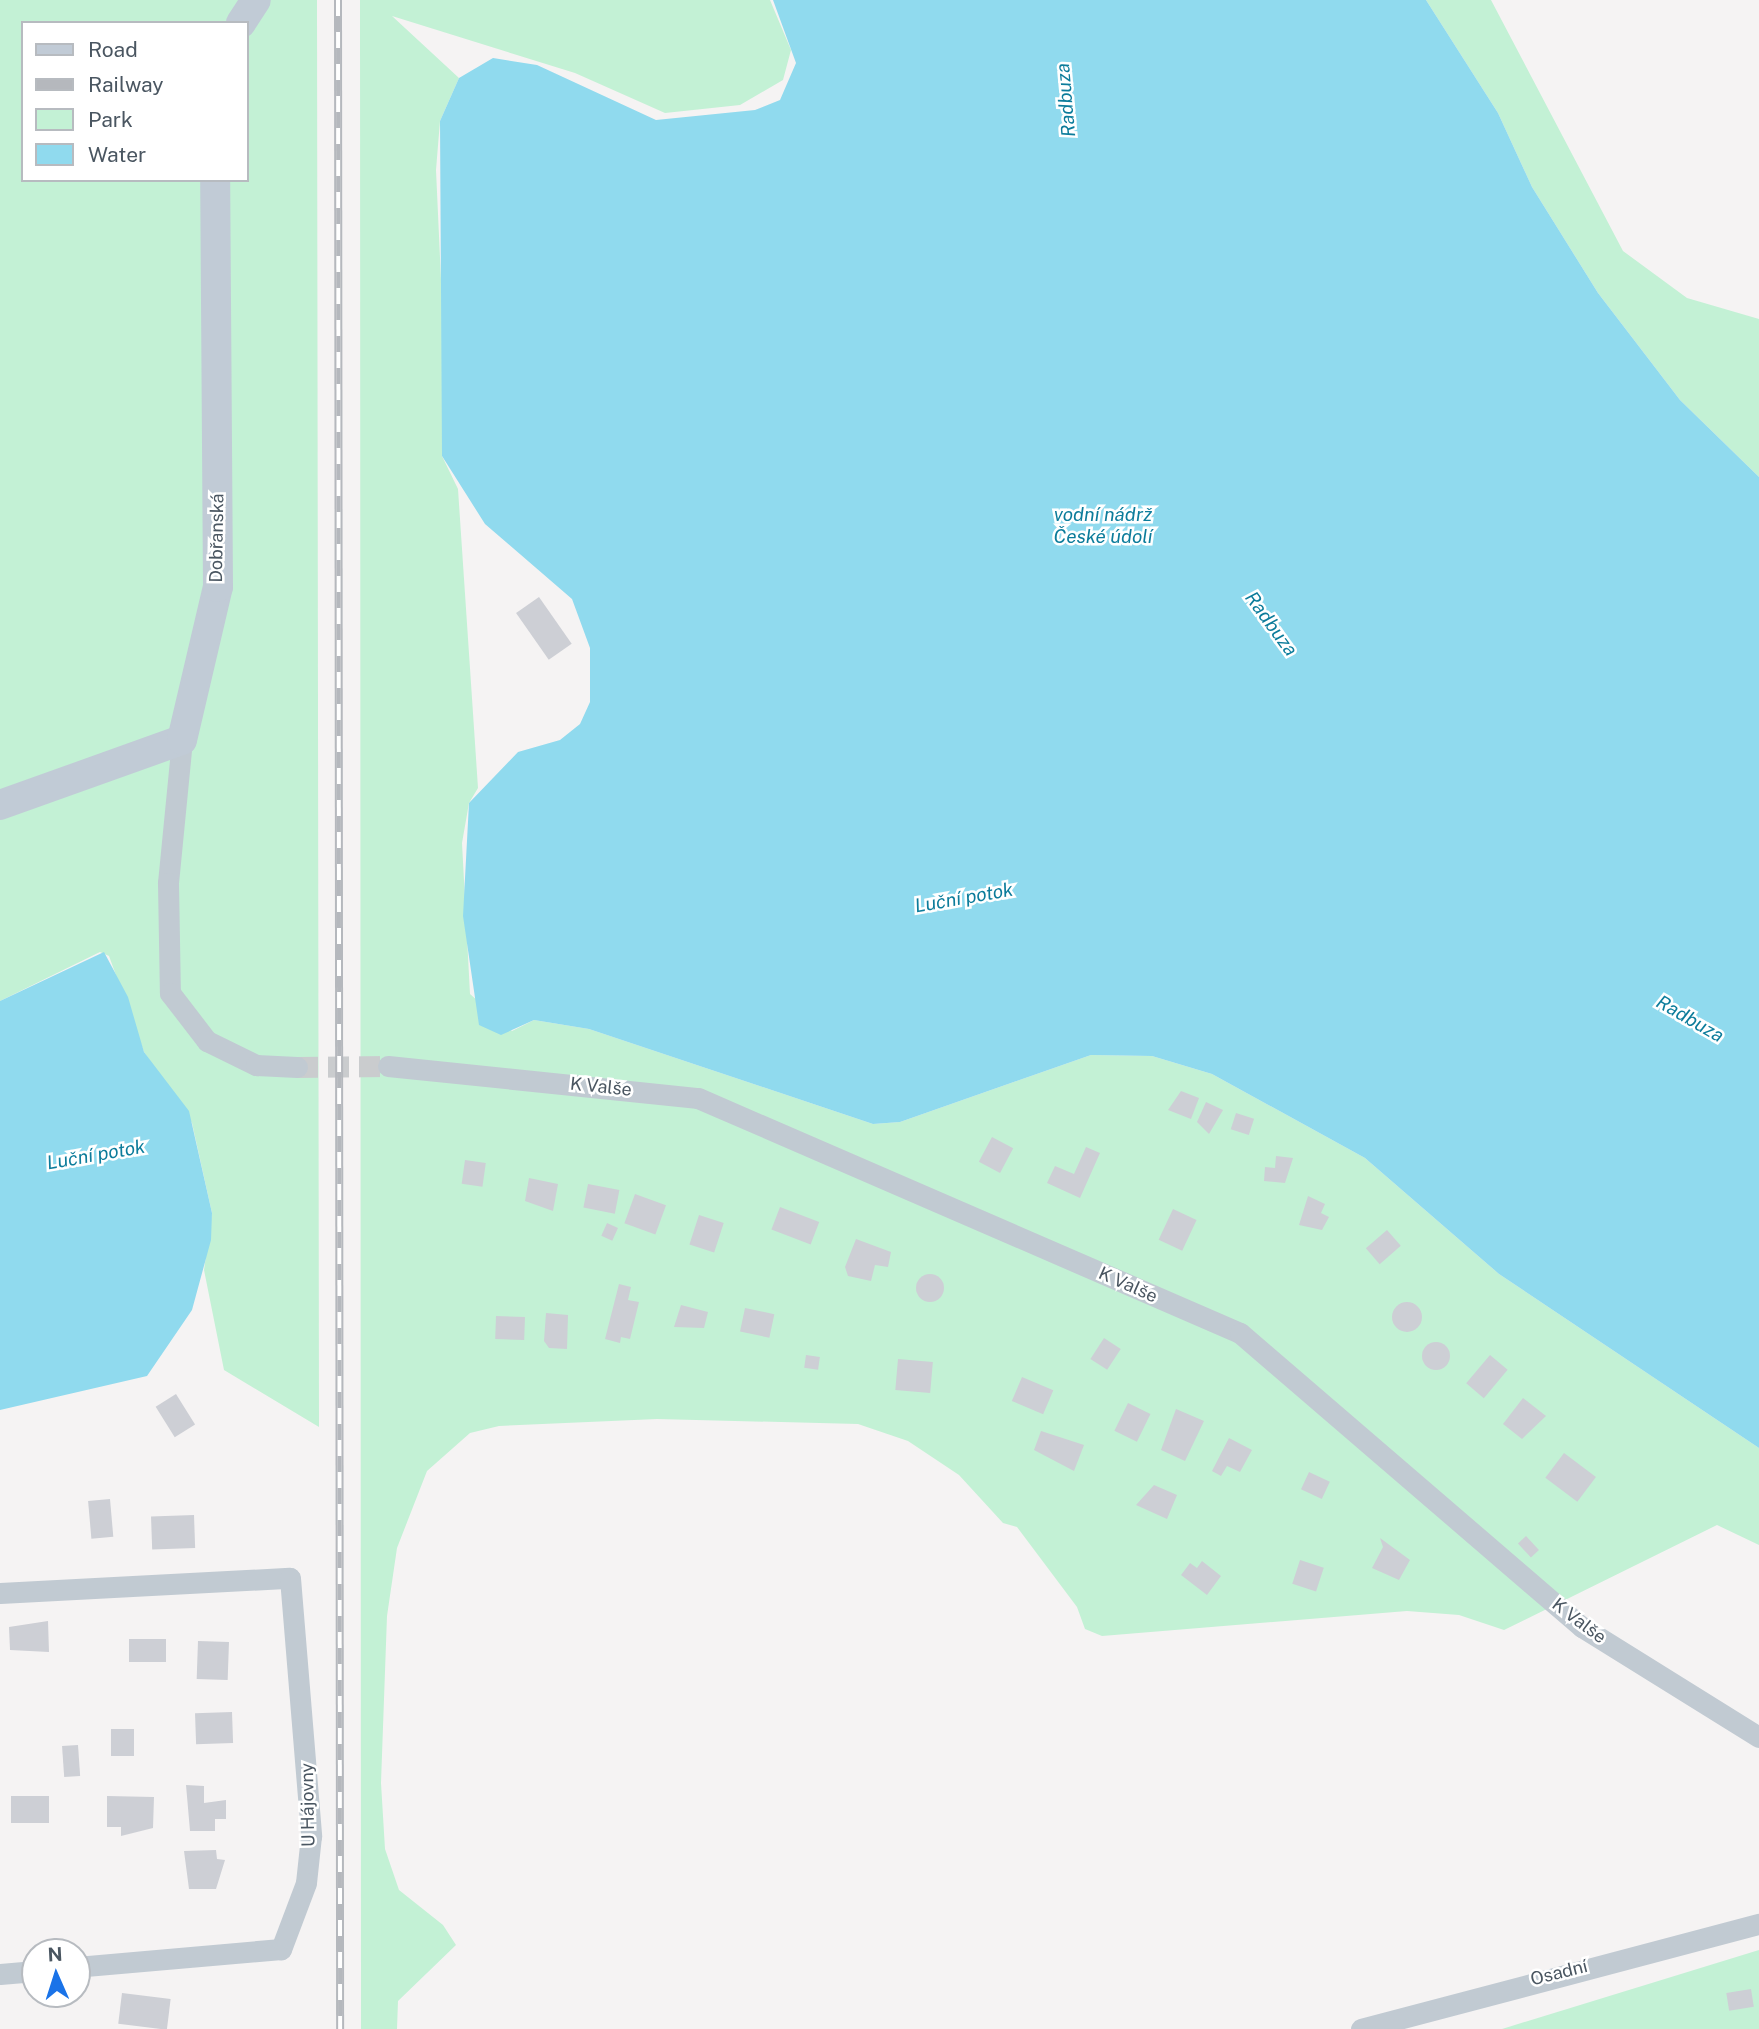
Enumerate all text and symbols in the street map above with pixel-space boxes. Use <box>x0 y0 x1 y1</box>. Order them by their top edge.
legend <box>21 21 248 182</box>
text: Road <box>88 37 138 62</box>
water label: Radbuza <box>1051 62 1081 138</box>
text: Railway <box>88 72 164 97</box>
text: Park <box>88 107 133 132</box>
text: Water <box>88 142 146 167</box>
street label: Dobřanská <box>205 493 229 583</box>
water label: vodní nádrž České údolí <box>1053 504 1153 548</box>
water label: Radbuza <box>1240 587 1302 661</box>
water label: Luční potok <box>913 878 1015 918</box>
water label: Radbuza <box>1652 991 1728 1047</box>
street label: K Valše <box>569 1073 633 1101</box>
water label: Luční potok <box>45 1135 147 1175</box>
street label: K Valše <box>1095 1262 1161 1308</box>
street label: K Valše <box>1548 1594 1610 1648</box>
street label: U Hájovny <box>296 1763 320 1847</box>
north arrow <box>21 1938 91 2008</box>
text: N <box>47 1943 63 1965</box>
street label: Osadní <box>1528 1956 1590 1990</box>

